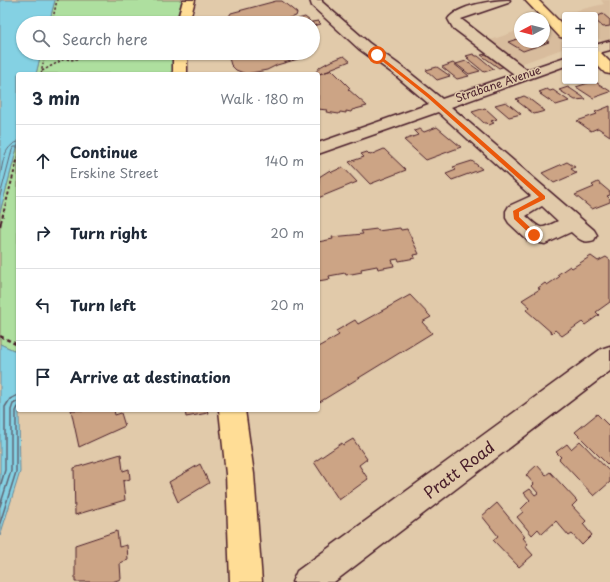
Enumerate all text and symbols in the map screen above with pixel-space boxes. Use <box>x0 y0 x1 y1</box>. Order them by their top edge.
north arrow <box>514 12 550 48</box>
map controls <box>562 12 598 84</box>
button: + <box>562 12 598 48</box>
search box <box>16 16 320 60</box>
icon: search <box>30 27 52 49</box>
text: Search here <box>62 27 148 50</box>
route start <box>368 46 386 64</box>
button: − <box>562 48 598 84</box>
street label: Strabane Avenue <box>453 61 543 106</box>
text: 3 min <box>32 85 80 111</box>
text: Walk · 180 m <box>221 89 304 108</box>
text: Continue <box>70 140 138 163</box>
icon: ahead <box>32 150 54 172</box>
text: 140 m <box>265 151 304 170</box>
text: Erskine Street <box>70 163 158 182</box>
text: Turn right <box>70 221 147 244</box>
icon: right <box>32 222 54 244</box>
text: 20 m <box>270 223 304 242</box>
route end <box>525 226 543 244</box>
text: Turn left <box>70 293 136 316</box>
icon: left <box>32 294 54 316</box>
text: 20 m <box>270 295 304 314</box>
text: Arrive at destination <box>70 365 231 388</box>
icon: arrive <box>32 366 54 388</box>
street label: Pratt Road <box>418 434 499 504</box>

